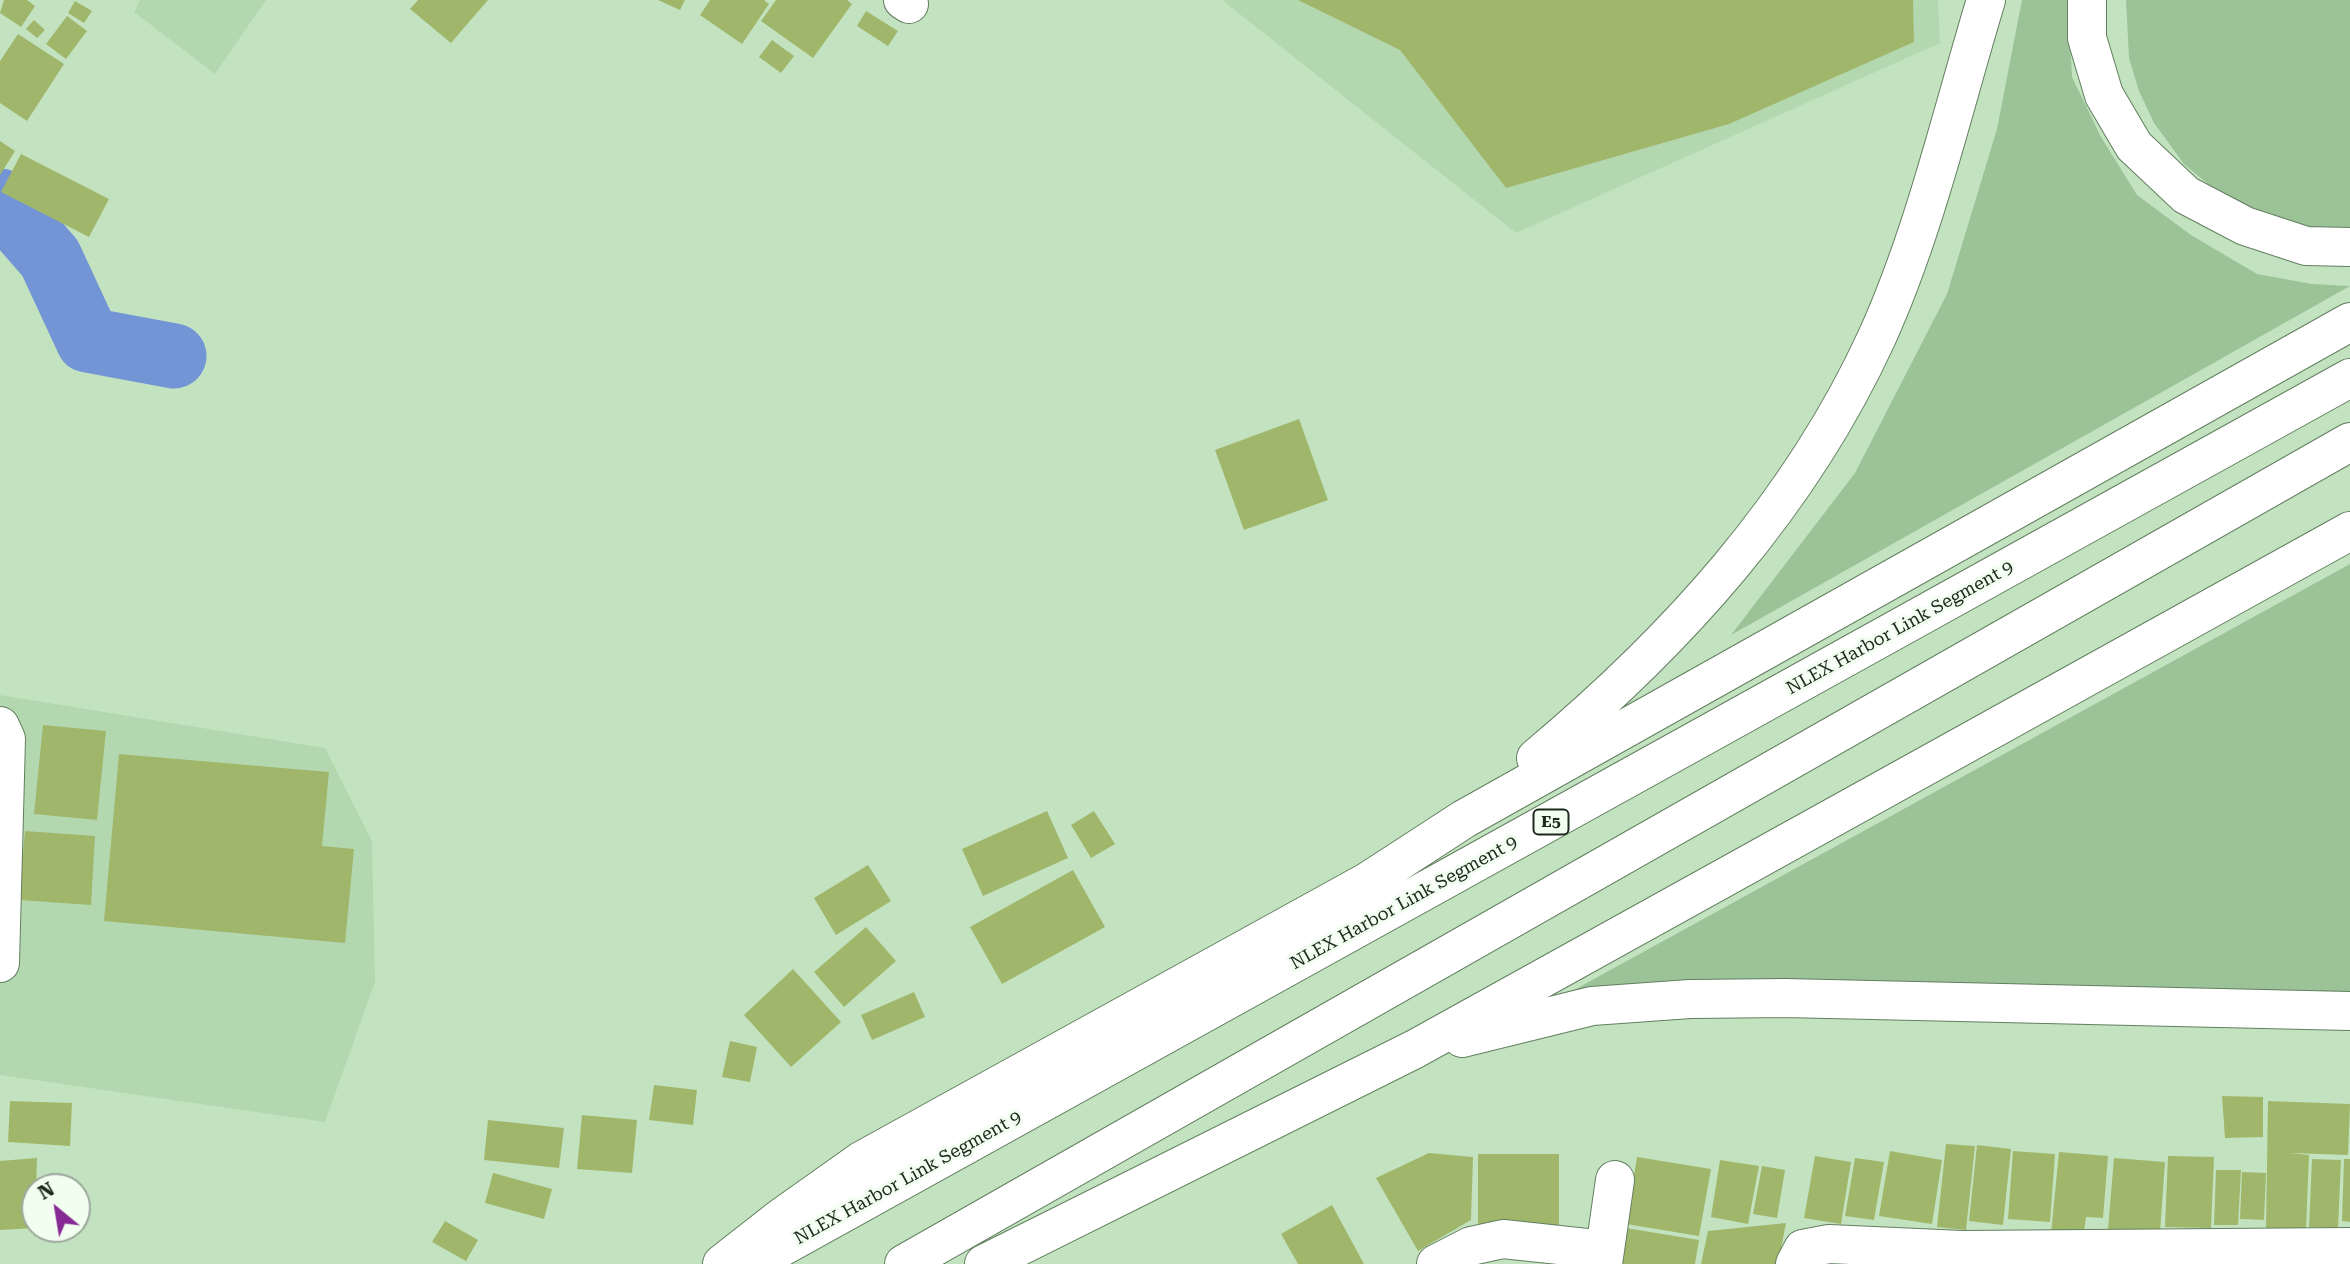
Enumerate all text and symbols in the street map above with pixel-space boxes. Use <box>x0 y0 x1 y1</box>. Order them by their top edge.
street label: NLEX Harbor Link Segment 9 <box>1783 556 2017 700</box>
road number: E5 <box>1534 810 1568 834</box>
street label: NLEX Harbor Link Segment 9 <box>1287 831 1521 975</box>
street label: NLEX Harbor Link Segment 9 <box>791 1106 1025 1250</box>
north arrow <box>21 1173 91 1243</box>
text: N <box>34 1177 58 1205</box>

